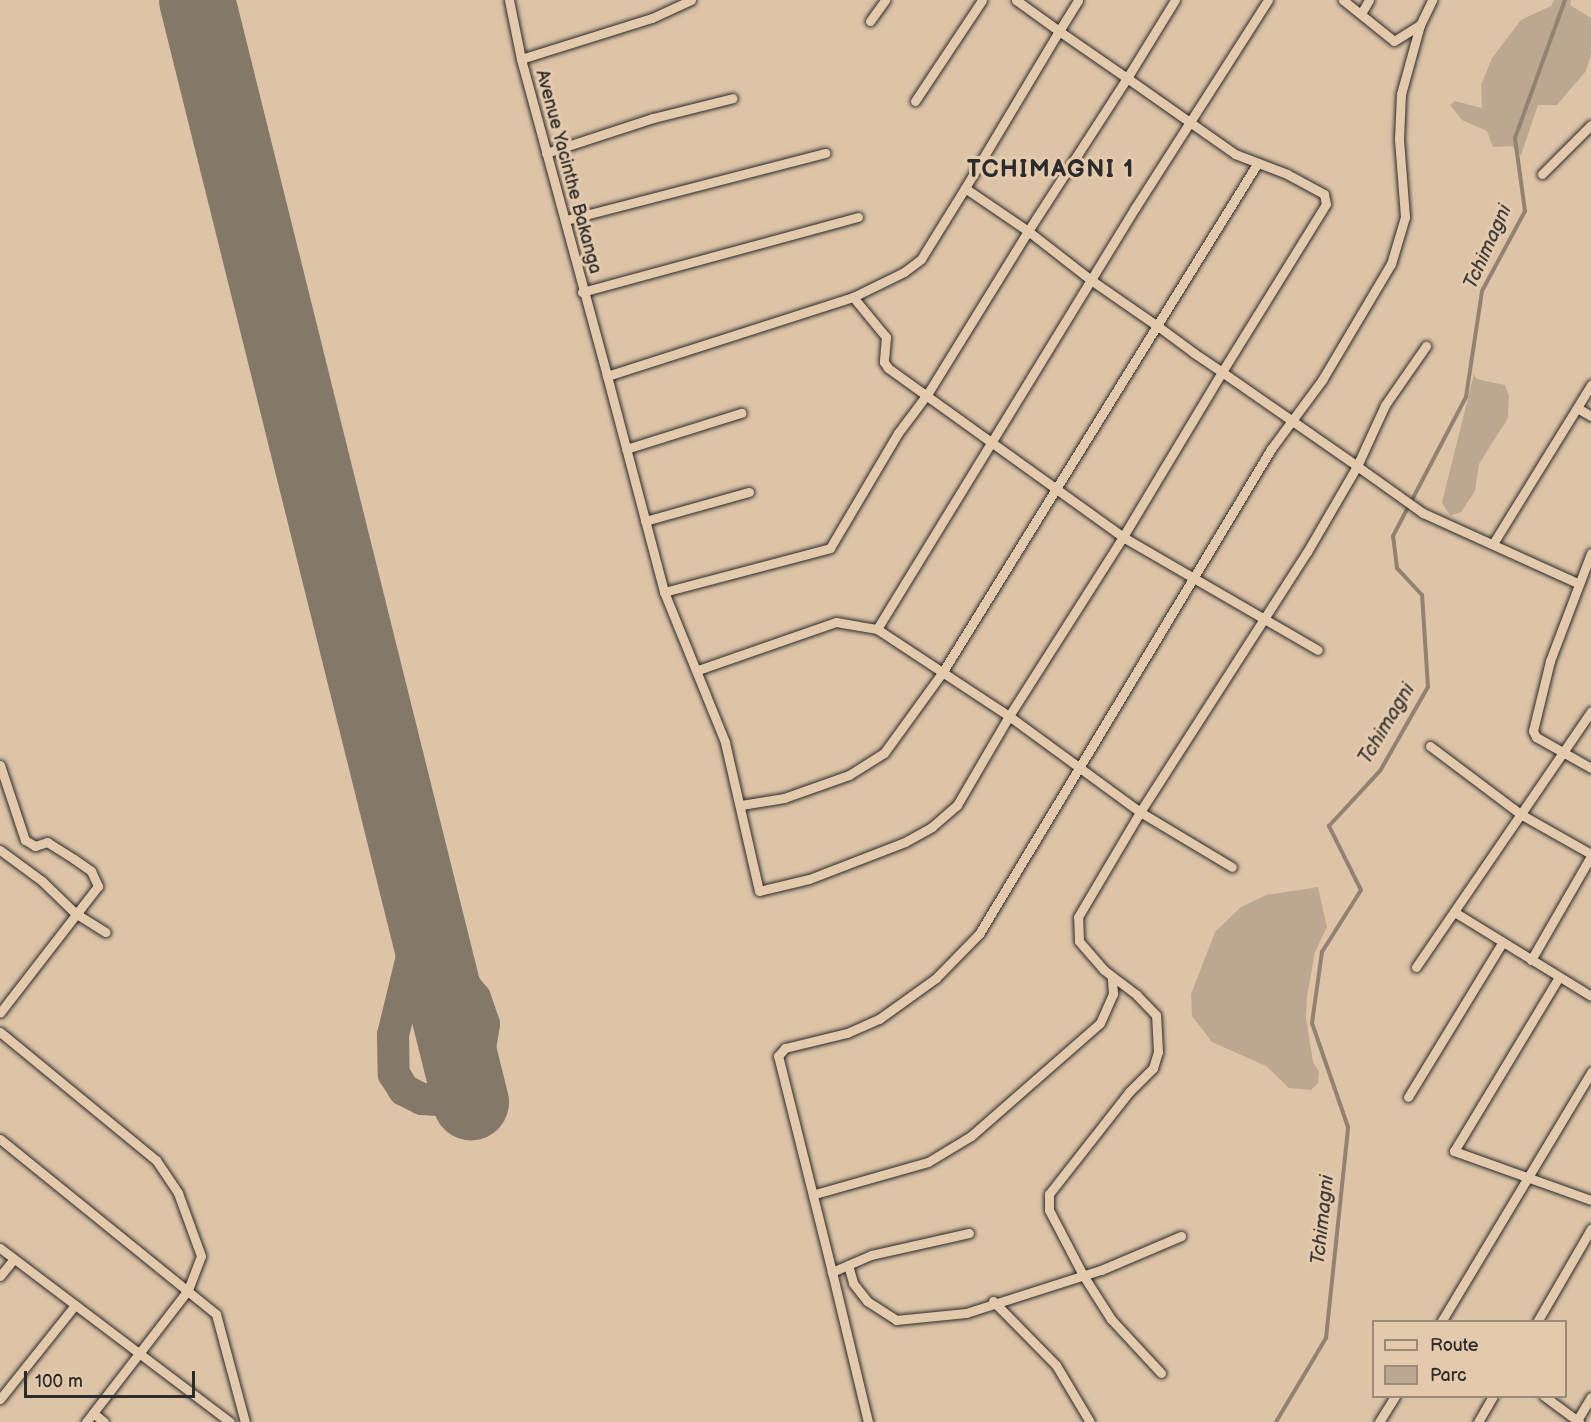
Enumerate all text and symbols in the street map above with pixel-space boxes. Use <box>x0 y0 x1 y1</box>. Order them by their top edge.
street label: Avenue Yacinthe Bakanga <box>530 67 606 277</box>
district label: TCHIMAGNI 1 <box>967 156 1135 184</box>
water label: Tchimagni <box>1459 201 1517 293</box>
water label: Tchimagni <box>1354 679 1420 769</box>
water label: Tchimagni <box>1306 1174 1340 1266</box>
legend <box>1372 1320 1567 1398</box>
text: Route <box>1430 1335 1479 1356</box>
scale bar <box>27 1359 198 1397</box>
text: Parc <box>1430 1365 1467 1386</box>
text: 100 m <box>35 1371 83 1392</box>

